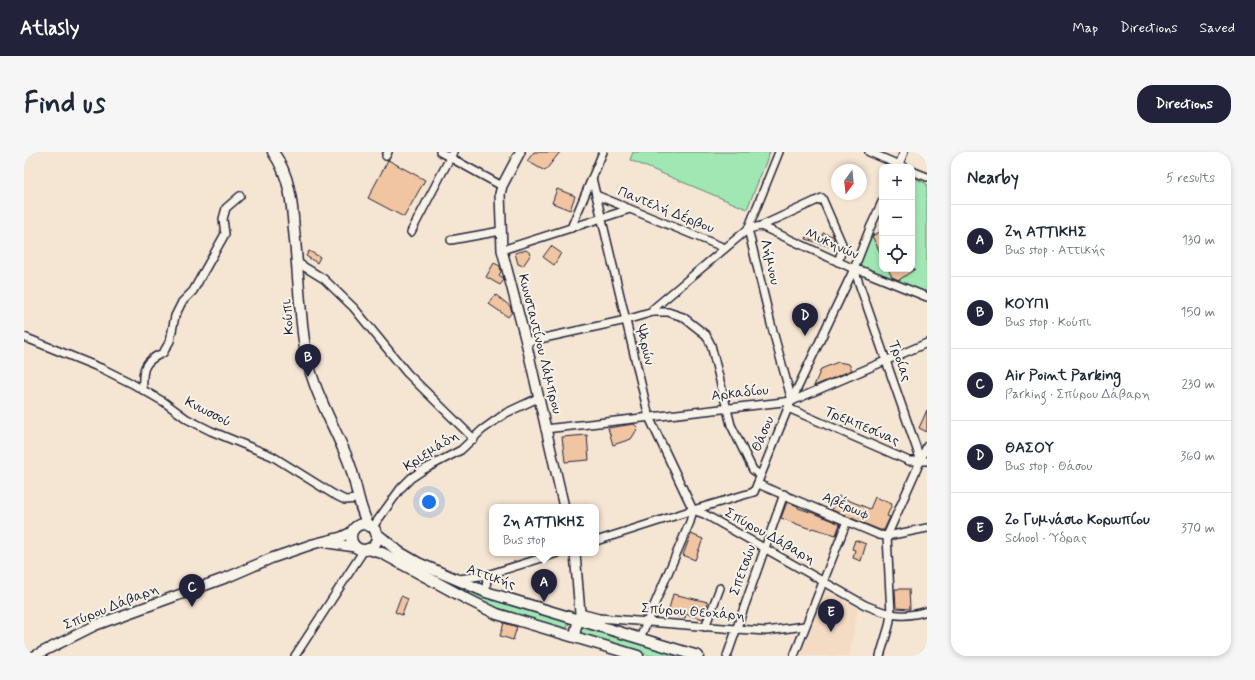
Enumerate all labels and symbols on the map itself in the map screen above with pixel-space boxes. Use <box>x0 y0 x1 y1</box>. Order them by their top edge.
north arrow <box>831 164 867 200</box>
street label: Παντελή Δέρβου <box>615 182 717 238</box>
street label: Μυκηνών <box>802 224 862 264</box>
street label: Λήμνου <box>756 237 784 287</box>
street label: Κωνσταντίνου Λάμπρου <box>514 272 566 416</box>
street label: Κούπι <box>278 298 298 335</box>
pin: D <box>792 303 818 336</box>
street label: Ψαρών <box>631 322 658 367</box>
street label: Τροίας <box>885 338 915 384</box>
pin: B <box>295 344 321 377</box>
street label: Αρκαδίου <box>711 381 769 405</box>
street label: Κνωσσού <box>182 393 234 431</box>
street label: Τρεμπεσίνας <box>822 402 902 450</box>
street label: Θάσου <box>747 413 779 455</box>
street label: Κριεμάδη <box>400 426 462 476</box>
street label: Αβέρωφ <box>820 487 873 524</box>
your location <box>419 492 439 512</box>
street label: Σπύρου Δάβαρη <box>722 504 818 568</box>
street label: Σπετσών <box>725 542 761 598</box>
street label: Αττικής <box>464 560 518 594</box>
pin: A <box>531 569 557 602</box>
pin: C <box>179 574 205 607</box>
street label: Σπύρου Δάβαρη <box>61 580 161 634</box>
street label: Σπύρου Θεοχάρη <box>641 599 745 625</box>
pin: E <box>818 599 844 632</box>

